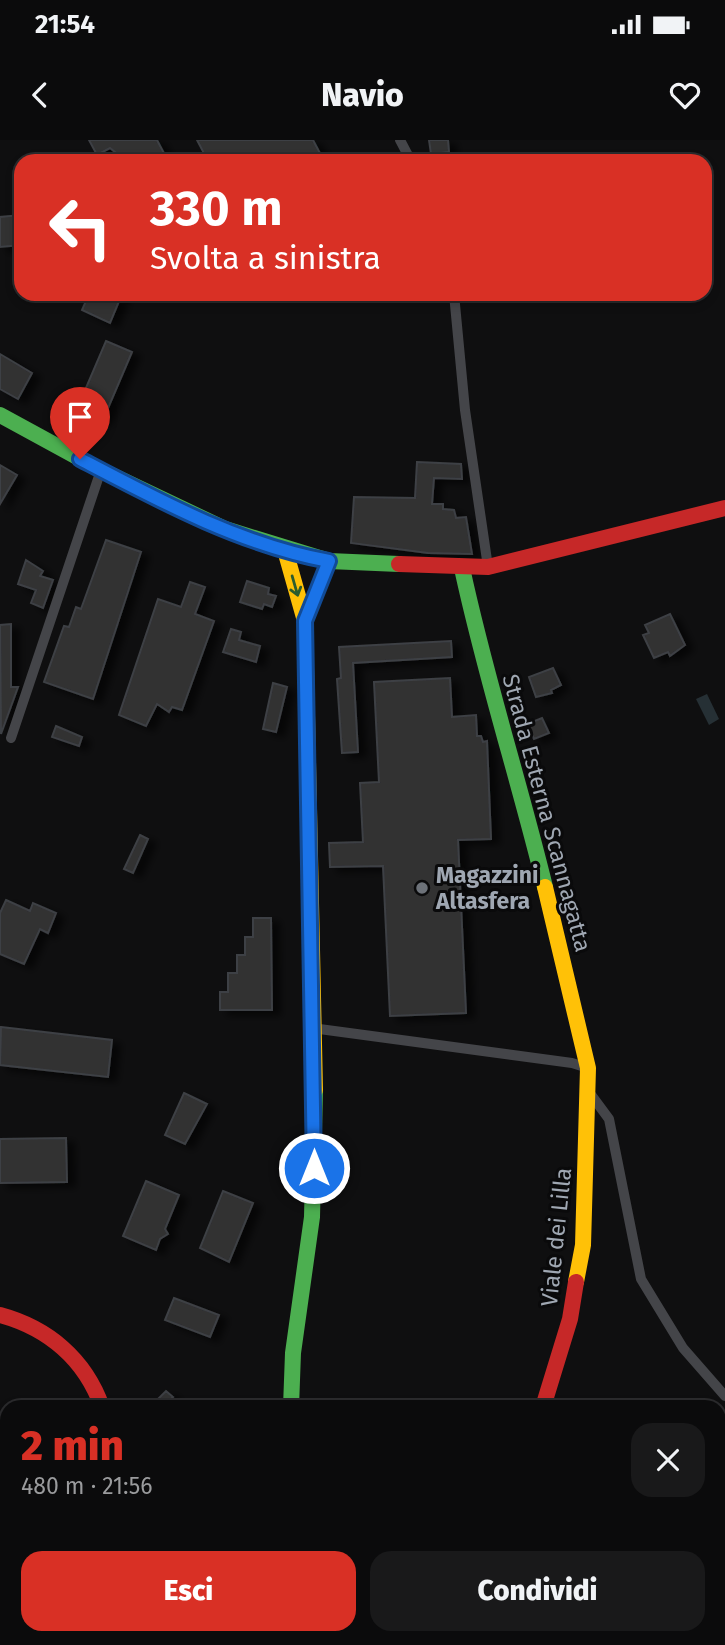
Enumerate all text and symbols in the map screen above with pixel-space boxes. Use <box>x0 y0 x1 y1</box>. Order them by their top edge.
text: 21:54 <box>35 9 95 40</box>
icon: back <box>21 76 59 114</box>
text: Navio <box>321 76 404 114</box>
icon: heart <box>666 76 704 114</box>
text: 330 m <box>150 179 283 238</box>
icon: left <box>35 182 126 273</box>
text: Svolta a sinistra <box>150 239 381 277</box>
pin <box>50 387 110 459</box>
icon: arrive <box>61 398 99 436</box>
one-way arrow <box>289 574 302 596</box>
street label: Strada Esterna Scannagatta <box>496 671 598 955</box>
place label: Magazzini Altasfera <box>435 861 539 915</box>
marker: Magazzini Altasfera <box>414 880 430 896</box>
position arrow <box>277 1131 351 1205</box>
street label: Viale dei Lilla <box>535 1166 577 1308</box>
text: 2 min <box>21 1421 124 1471</box>
button: close <box>631 1423 705 1497</box>
text: 480 m · 21:56 <box>21 1472 152 1500</box>
button: Esci <box>21 1551 356 1631</box>
button: Condividi <box>370 1551 705 1631</box>

